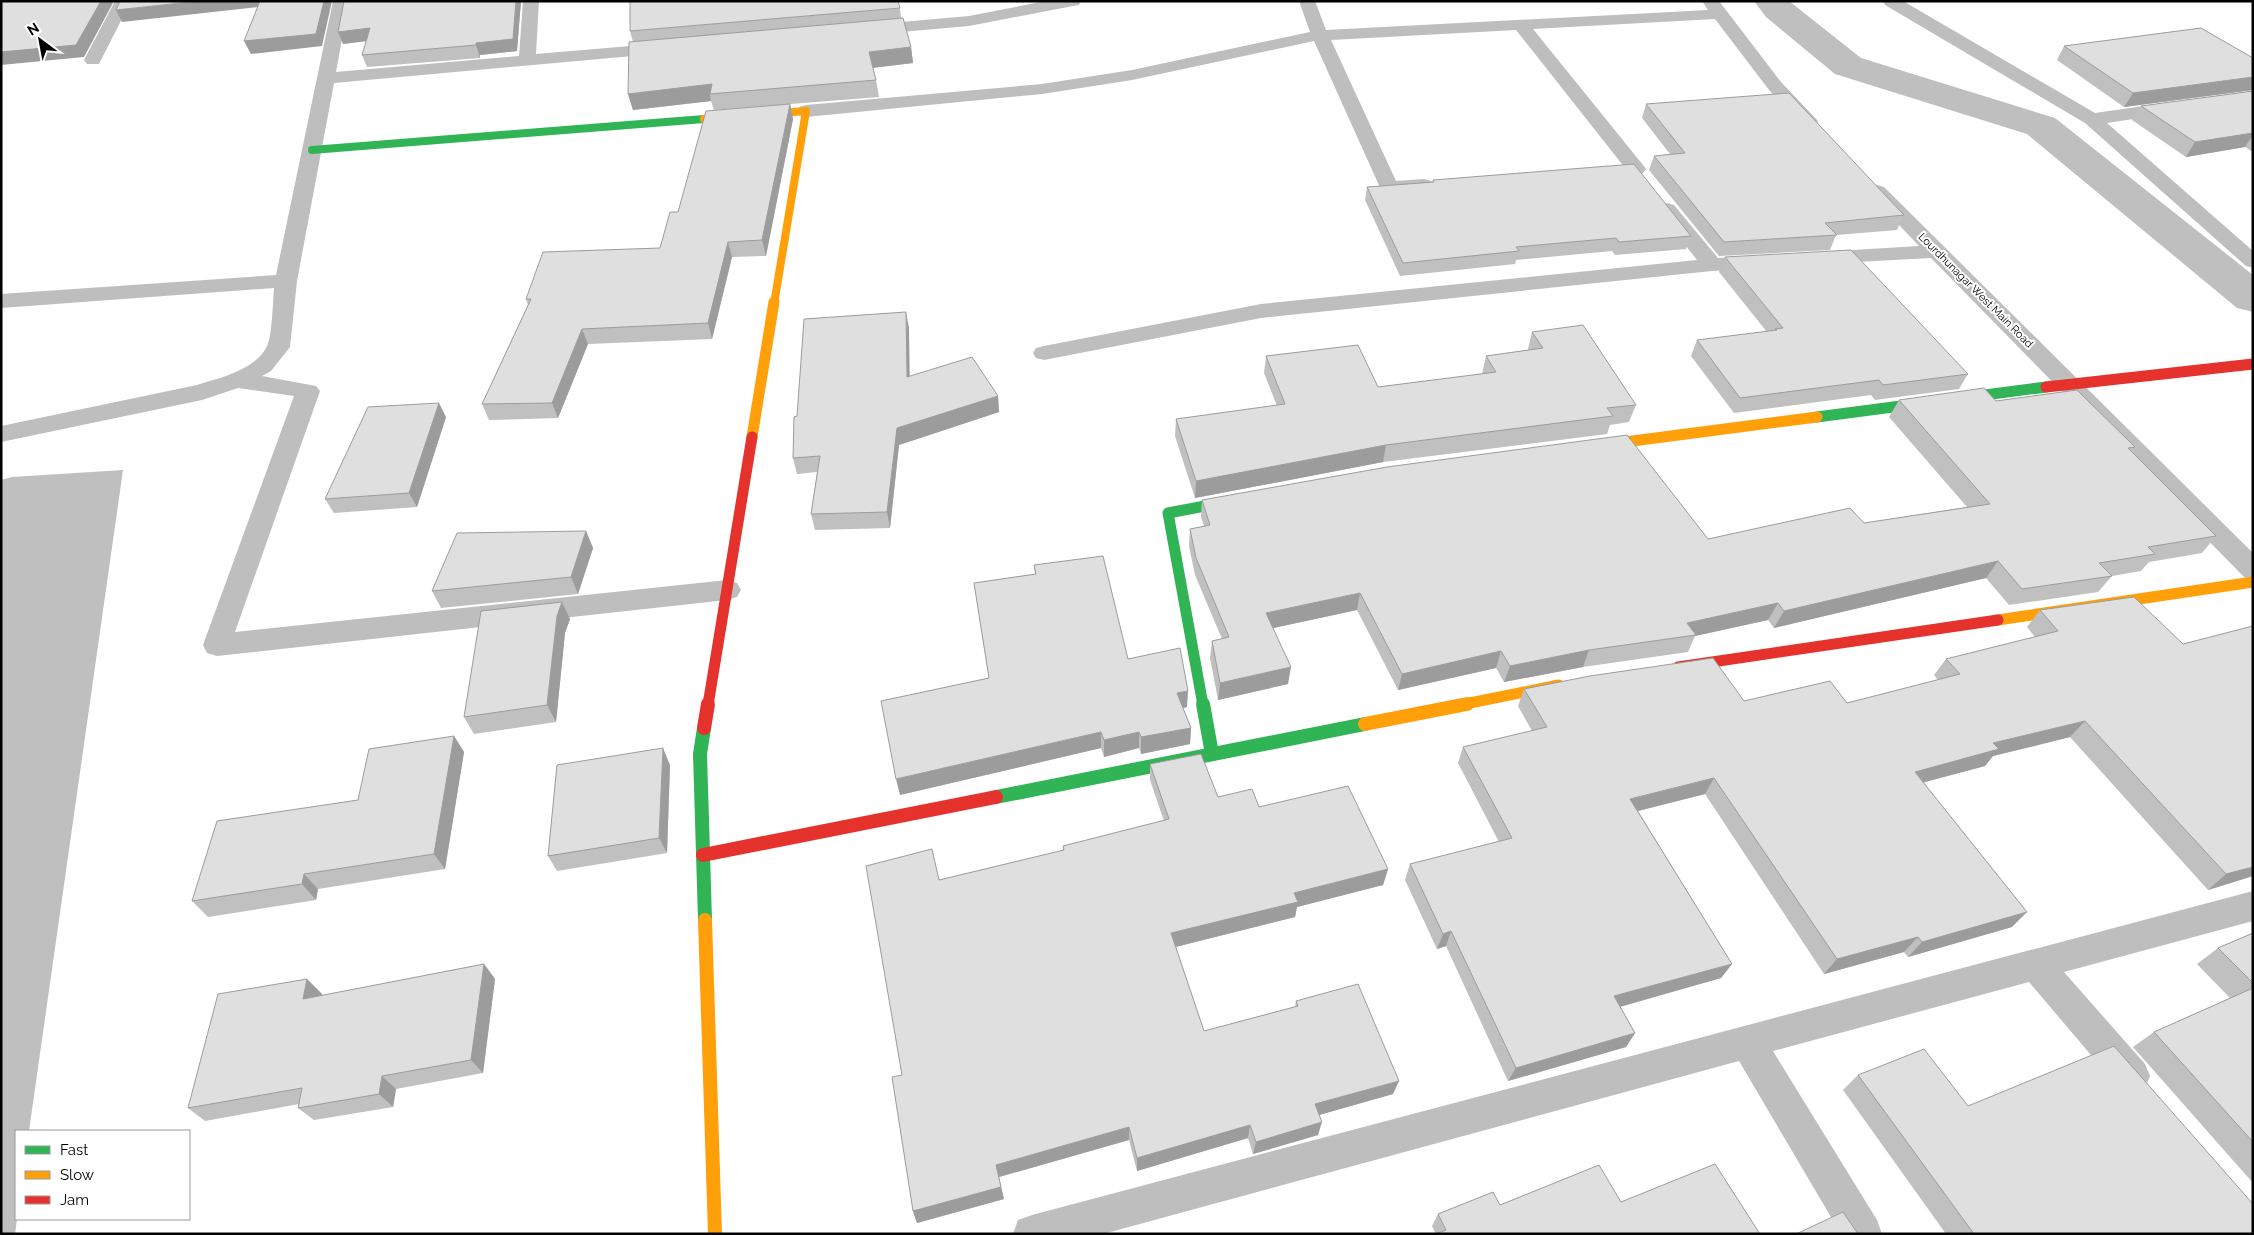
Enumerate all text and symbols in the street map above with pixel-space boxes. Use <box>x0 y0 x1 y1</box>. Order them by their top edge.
north arrow <box>15 15 65 65</box>
text: N <box>24 19 42 39</box>
street label: Lourdhunagar West Main Road <box>1916 230 2036 350</box>
legend <box>15 1130 190 1220</box>
text: Fast <box>60 1141 88 1159</box>
text: Slow <box>60 1166 94 1184</box>
text: Jam <box>60 1191 89 1209</box>

